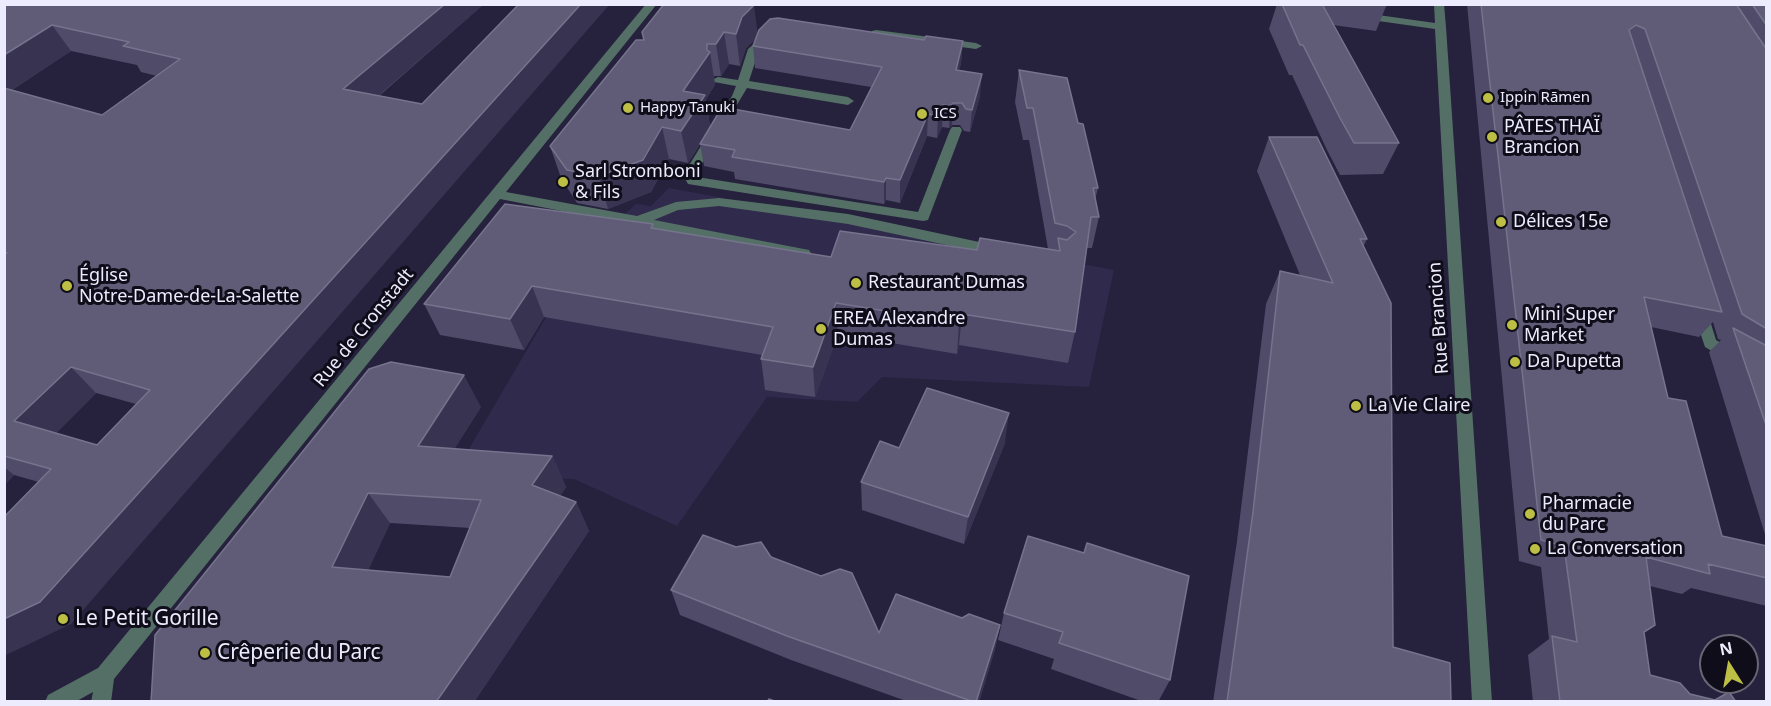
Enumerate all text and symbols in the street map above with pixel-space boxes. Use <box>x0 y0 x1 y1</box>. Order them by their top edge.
place label: Ippin Rāmen <box>1500 89 1590 107</box>
marker: Ippin Rāmen <box>1481 91 1495 105</box>
place label: Happy Tanuki <box>640 99 735 117</box>
marker: Happy Tanuki <box>621 101 635 115</box>
place label: ICS <box>934 105 957 123</box>
marker: ICS <box>915 107 929 121</box>
place label: PÂTES THAÏ Brancion <box>1504 116 1600 158</box>
marker: PÂTES THAÏ Brancion <box>1485 130 1499 144</box>
place label: Sarl Stromboni & Fils <box>575 161 701 204</box>
marker: Sarl Stromboni & Fils <box>556 175 570 189</box>
place label: Délices 15e <box>1513 211 1608 233</box>
marker: Délices 15e <box>1494 215 1508 229</box>
street label: Rue Brancion <box>1424 261 1454 375</box>
street label: Rue de Cronstadt <box>310 264 418 392</box>
place label: Église Notre-Dame-de-La-Salette <box>79 265 299 308</box>
place label: Restaurant Dumas <box>868 272 1025 294</box>
marker: Restaurant Dumas <box>849 276 863 290</box>
marker: Église Notre-Dame-de-La-Salette <box>60 279 74 293</box>
place label: Mini Super Market <box>1524 304 1615 346</box>
place label: EREA Alexandre Dumas <box>833 308 965 350</box>
marker: Mini Super Market <box>1505 318 1519 332</box>
marker: EREA Alexandre Dumas <box>814 322 828 336</box>
place label: Da Pupetta <box>1527 351 1621 373</box>
marker: Da Pupetta <box>1508 355 1522 369</box>
place label: La Vie Claire <box>1368 395 1470 417</box>
marker: La Vie Claire <box>1349 399 1363 413</box>
place label: Pharmacie du Parc <box>1542 493 1632 536</box>
marker: Pharmacie du Parc <box>1523 507 1537 521</box>
place label: La Conversation <box>1547 538 1683 560</box>
marker: La Conversation <box>1528 542 1542 556</box>
place label: Le Petit Gorille <box>75 606 219 632</box>
marker: Le Petit Gorille <box>56 612 70 626</box>
north arrow <box>1699 634 1759 694</box>
text: N <box>1717 636 1734 660</box>
place label: Crêperie du Parc <box>217 640 381 666</box>
marker: Crêperie du Parc <box>198 646 212 660</box>

